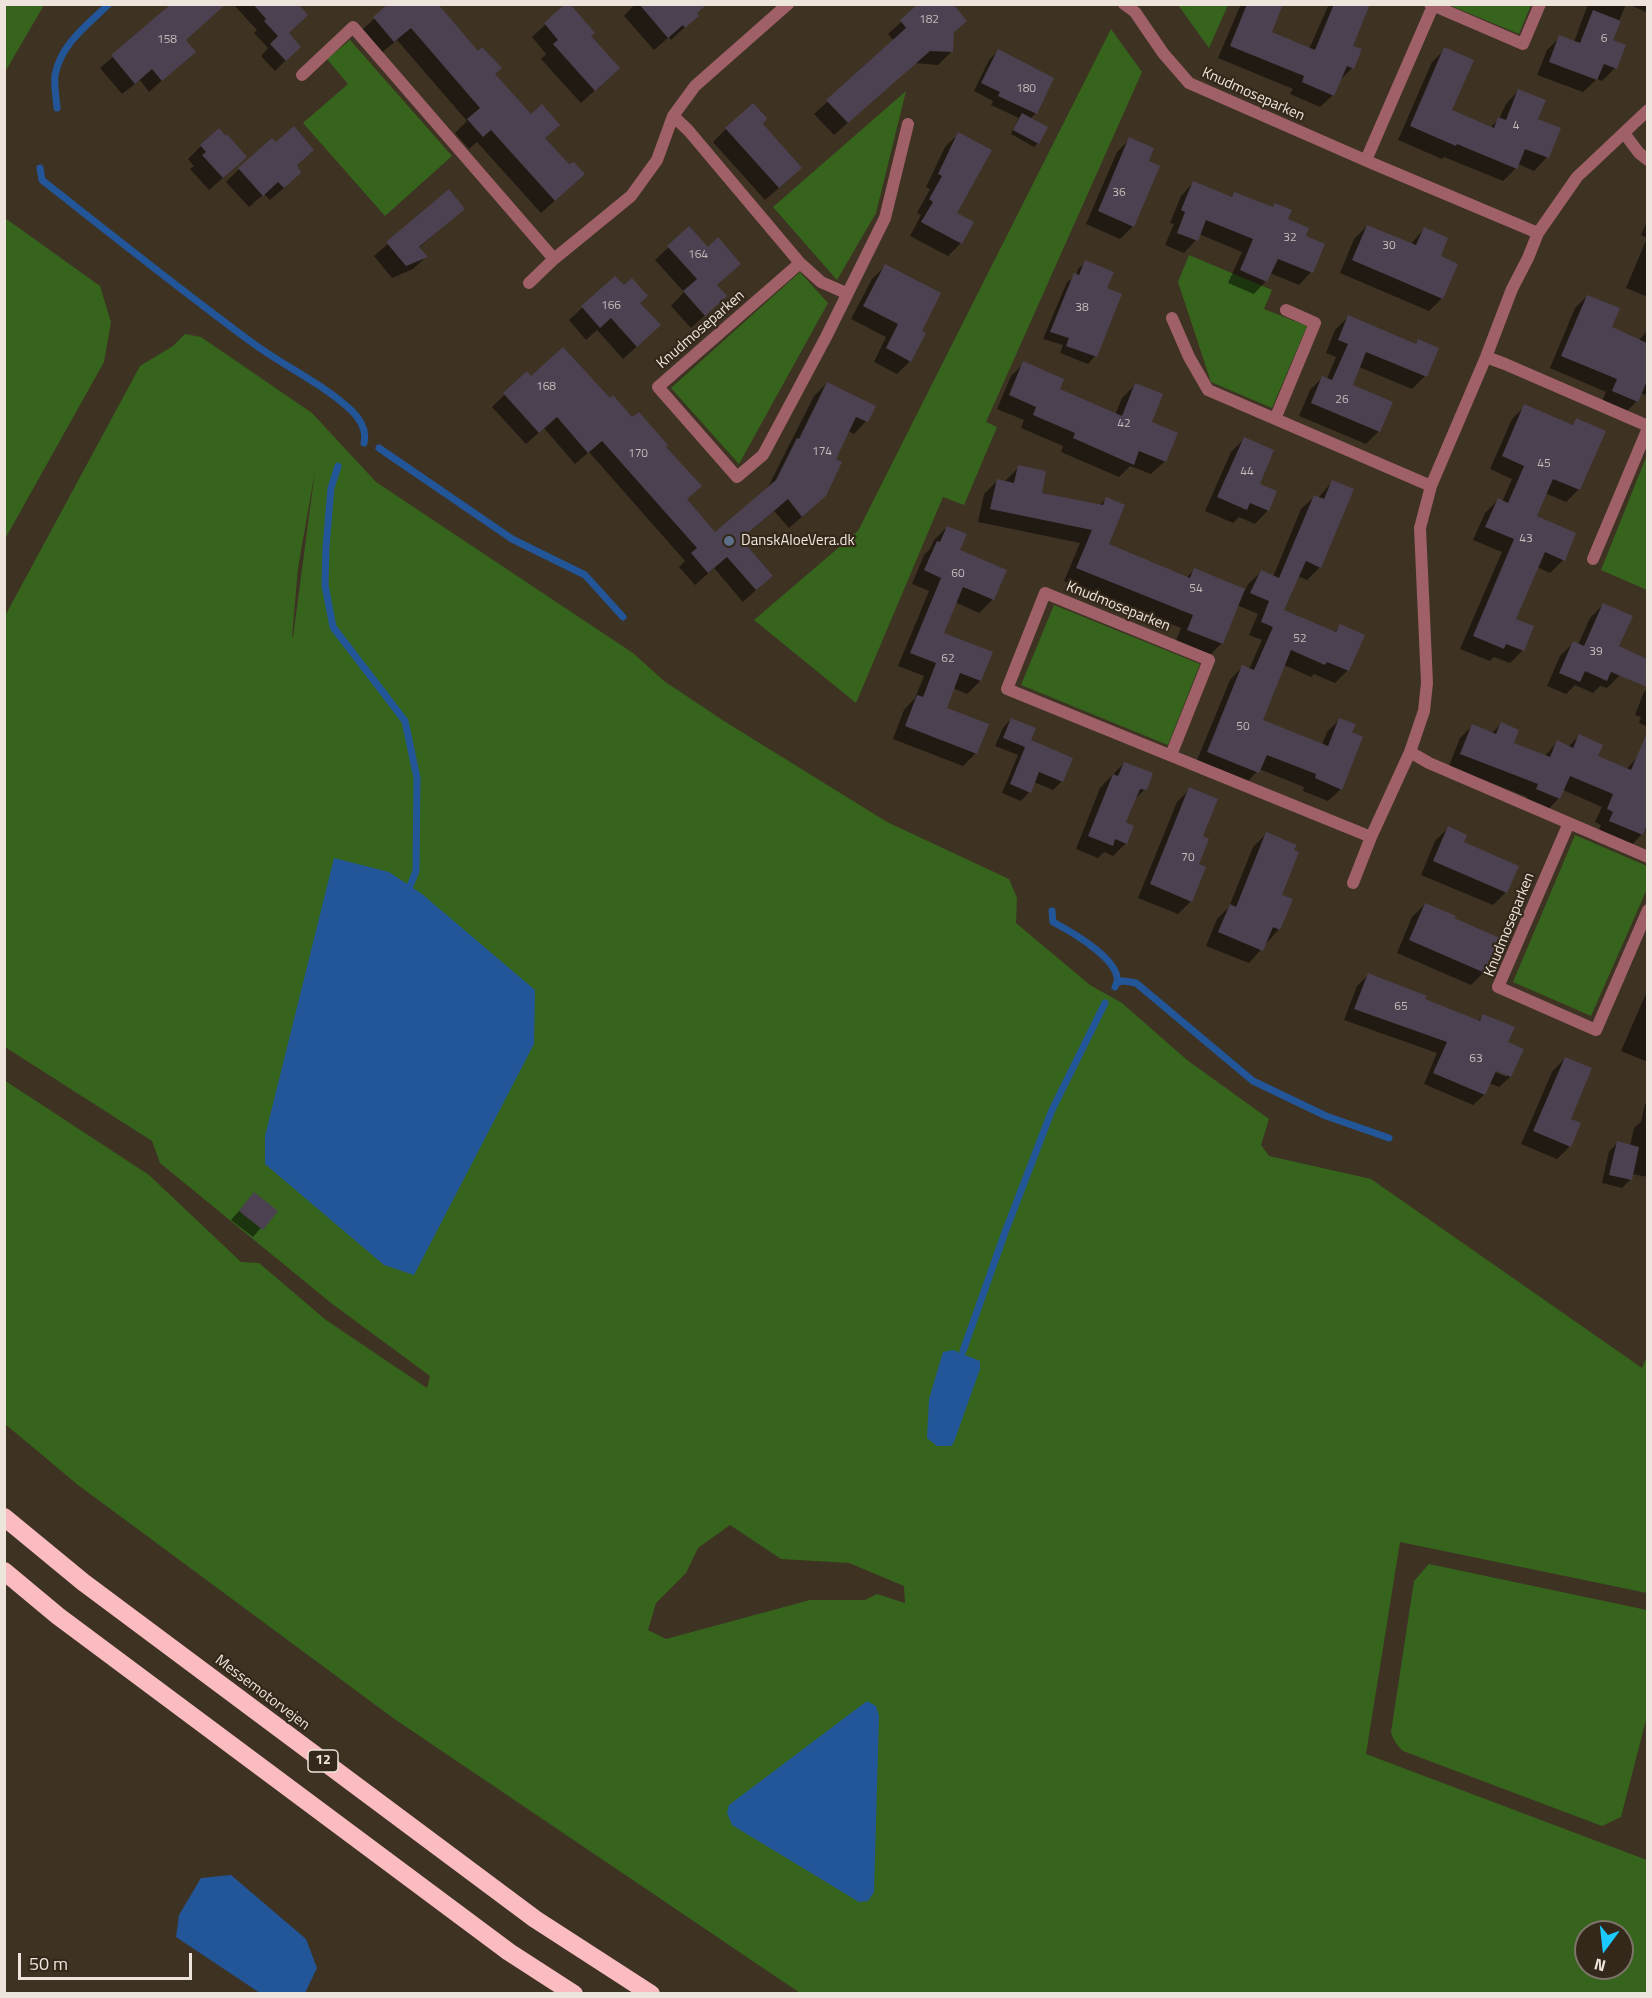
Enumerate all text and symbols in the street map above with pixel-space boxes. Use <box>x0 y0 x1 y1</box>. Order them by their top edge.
house number: 182 <box>919 13 939 27</box>
house number: 6 <box>1601 32 1607 46</box>
house number: 158 <box>157 33 177 47</box>
street label: Knudmoseparken <box>1199 64 1307 126</box>
house number: 180 <box>1016 82 1036 96</box>
house number: 4 <box>1513 119 1519 133</box>
house number: 36 <box>1112 186 1126 200</box>
house number: 32 <box>1283 231 1297 245</box>
house number: 30 <box>1382 239 1396 253</box>
house number: 164 <box>688 248 708 262</box>
street label: Knudmoseparken <box>653 287 749 373</box>
house number: 166 <box>601 299 621 313</box>
house number: 38 <box>1075 301 1089 315</box>
house number: 168 <box>536 380 556 394</box>
house number: 26 <box>1335 393 1349 407</box>
house number: 42 <box>1117 417 1131 431</box>
house number: 174 <box>812 445 832 459</box>
house number: 170 <box>628 447 648 461</box>
house number: 45 <box>1537 457 1551 471</box>
house number: 44 <box>1240 465 1254 479</box>
place label: DanskAloeVera.dk <box>741 532 855 550</box>
house number: 43 <box>1519 532 1533 546</box>
marker: DanskAloeVera.dk <box>722 534 736 548</box>
house number: 60 <box>951 567 965 581</box>
street label: Knudmoseparken <box>1063 578 1173 636</box>
house number: 54 <box>1189 582 1203 596</box>
house number: 52 <box>1293 632 1307 646</box>
house number: 39 <box>1589 645 1603 659</box>
house number: 62 <box>941 652 955 666</box>
house number: 50 <box>1236 720 1250 734</box>
house number: 70 <box>1181 851 1195 865</box>
street label: Knudmoseparken <box>1481 870 1539 980</box>
house number: 65 <box>1394 1000 1408 1014</box>
house number: 63 <box>1469 1052 1483 1066</box>
street label: Messemotorvejen <box>211 1652 313 1734</box>
road number: 12 <box>308 1750 338 1772</box>
north arrow <box>1574 1920 1634 1980</box>
scale bar <box>21 1941 195 1979</box>
text: 50 m <box>29 1950 68 1977</box>
text: N <box>1591 1952 1608 1978</box>

